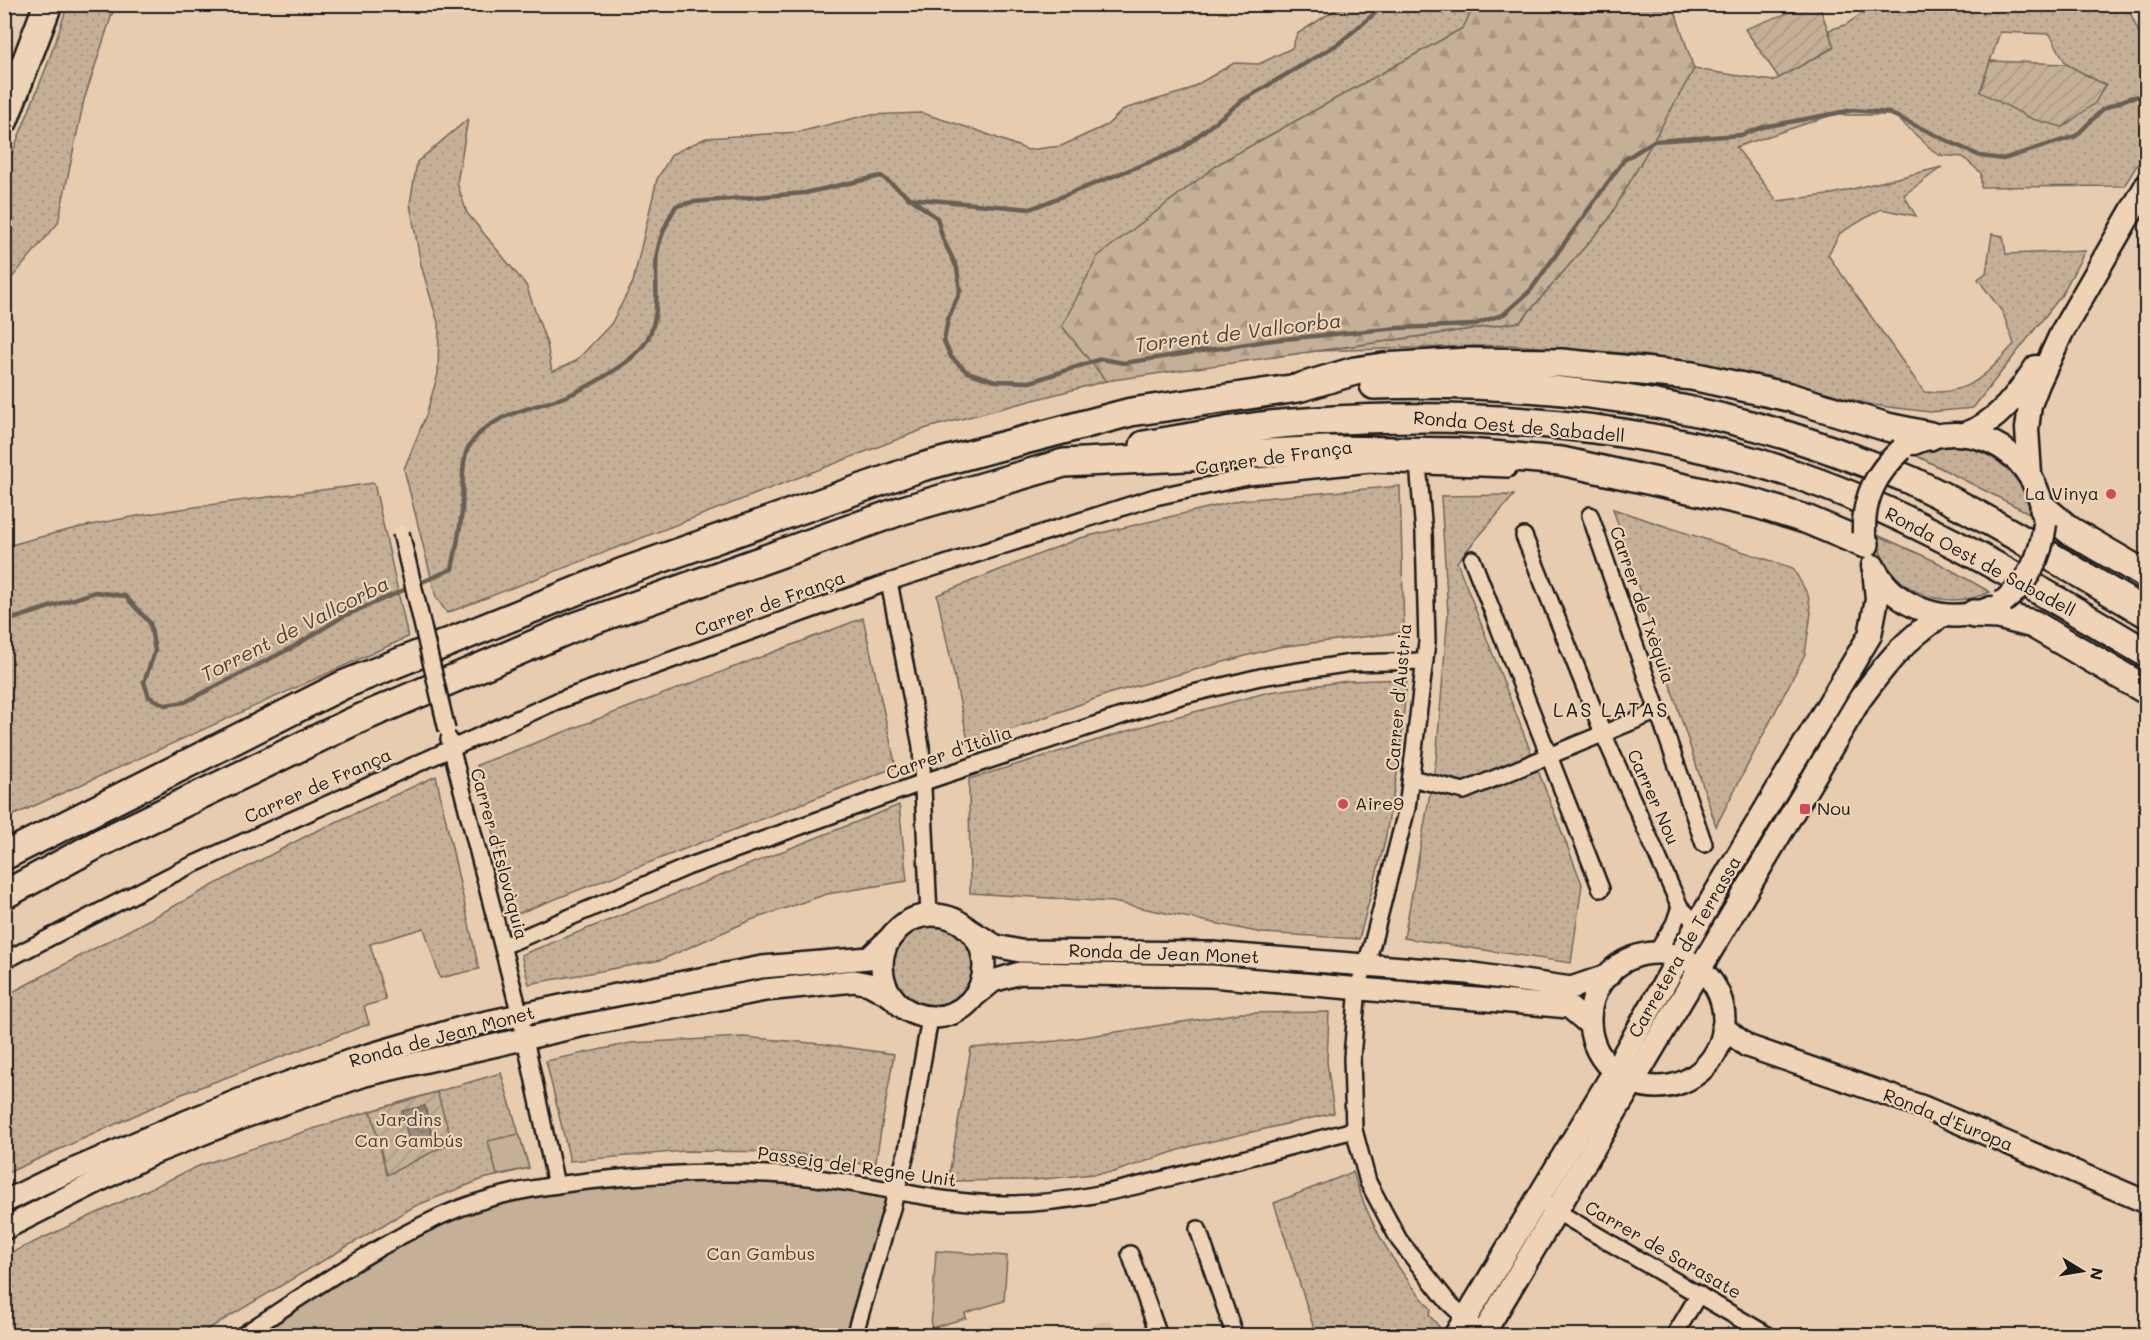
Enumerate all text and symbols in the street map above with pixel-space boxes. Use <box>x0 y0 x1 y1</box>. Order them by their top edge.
water label: Torrent de Vallcorba <box>1133 306 1343 358</box>
street label: Ronda Oest de Sabadell <box>1412 405 1626 447</box>
street label: Carrer de França <box>1194 434 1354 480</box>
place label: La Vinya <box>2025 481 2099 505</box>
marker: La Vinya <box>2104 487 2118 501</box>
street label: Ronda Oest de Sabadell <box>1881 501 2080 622</box>
street label: Carrer de Txèquia <box>1605 523 1681 687</box>
street label: Carrer de França <box>691 565 848 641</box>
water label: Torrent de Vallcorba <box>196 569 393 687</box>
street label: Carrer d'Austria <box>1380 622 1416 772</box>
district label: LAS LATAS <box>1553 696 1669 722</box>
street label: Carrer d'Itàlia <box>882 719 1015 785</box>
street label: Carrer de França <box>240 742 395 828</box>
street label: Carrer Nou <box>1622 745 1686 848</box>
street label: Carrer d'Eslovàquia <box>466 765 534 942</box>
place label: Aire9 <box>1355 791 1404 815</box>
place label: Nou <box>1817 796 1851 820</box>
marker: Aire9 <box>1336 797 1350 811</box>
marker: Nou <box>1798 802 1812 816</box>
street label: Carretera de Terrassa <box>1622 851 1746 1042</box>
street label: Ronda de Jean Monet <box>1068 938 1260 968</box>
street label: Ronda de Jean Monet <box>346 1000 537 1072</box>
street label: Ronda d'Europa <box>1880 1082 2017 1156</box>
park label: Jardins Can Gambús <box>355 1107 463 1152</box>
street label: Passeig del Regne Unit <box>756 1140 958 1192</box>
street label: Carrer de Sarasate <box>1581 1194 1746 1304</box>
park label: Can Gambus <box>707 1241 815 1265</box>
north arrow <box>2052 1241 2112 1301</box>
text: N <box>2086 1266 2109 1282</box>

